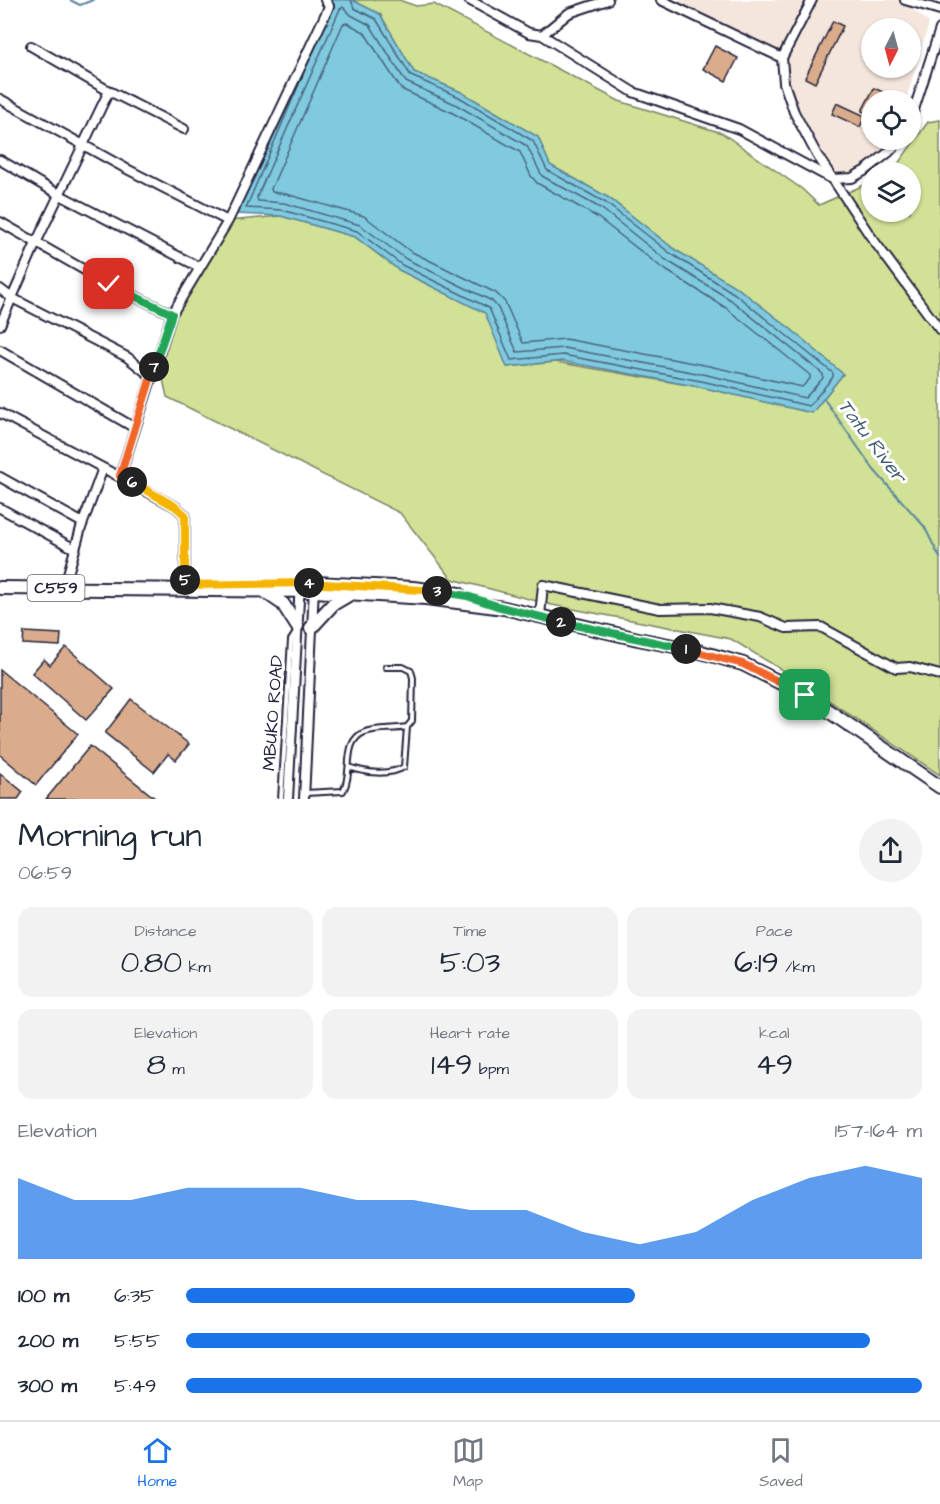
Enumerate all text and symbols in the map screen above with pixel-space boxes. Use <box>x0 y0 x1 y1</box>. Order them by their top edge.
north arrow <box>861 18 921 78</box>
map controls <box>861 18 921 222</box>
button: locate <box>861 90 921 150</box>
button: layers <box>861 162 921 222</box>
pin <box>83 258 134 309</box>
icon: check <box>92 267 125 300</box>
pin: 7 <box>139 352 169 382</box>
text: 7 <box>149 356 159 378</box>
water label: Tatu River <box>831 393 914 490</box>
pin: 6 <box>117 467 147 497</box>
text: 6 <box>127 471 137 493</box>
pin: 5 <box>170 565 200 595</box>
pin: 4 <box>294 568 324 598</box>
text: 5 <box>179 569 191 591</box>
text: 4 <box>304 572 314 594</box>
road number: C559 <box>28 575 84 601</box>
pin: 3 <box>422 576 452 606</box>
text: 3 <box>433 580 441 602</box>
pin: 2 <box>546 607 576 637</box>
text: 2 <box>556 611 566 633</box>
pin: 1 <box>671 634 701 664</box>
text: 1 <box>685 638 687 660</box>
street label: MBUKO ROAD <box>256 654 290 772</box>
pin <box>779 669 830 720</box>
icon: arrive <box>788 678 821 711</box>
text: Morning run <box>18 813 202 859</box>
button: share <box>859 819 922 882</box>
text: 06:59 <box>18 859 72 887</box>
text: Distance <box>135 920 197 942</box>
text: Time <box>453 920 487 942</box>
text: Pace <box>756 920 793 942</box>
text: 0.80 <box>121 942 182 984</box>
text: 5:03 <box>440 942 500 984</box>
text: 6:19 <box>734 942 779 984</box>
text: km <box>182 956 211 978</box>
text: /km <box>779 956 815 978</box>
text: Elevation <box>134 1022 197 1044</box>
text: Heart rate <box>430 1022 510 1044</box>
text: kcal <box>759 1022 790 1044</box>
text: 8 <box>147 1044 166 1086</box>
text: 149 <box>431 1044 472 1086</box>
text: 49 <box>756 1044 793 1086</box>
text: m <box>166 1058 185 1080</box>
text: bpm <box>472 1058 509 1080</box>
text: Elevation <box>18 1117 97 1145</box>
text: 157–164 m <box>834 1117 922 1145</box>
text: 100 m <box>18 1282 69 1310</box>
text: 6:35 <box>114 1282 154 1310</box>
text: 200 m <box>18 1327 78 1355</box>
text: 5:55 <box>114 1327 160 1355</box>
text: 300 m <box>18 1372 77 1400</box>
text: 5:49 <box>114 1372 157 1400</box>
tab: Home <box>137 1434 177 1492</box>
tab: Map <box>452 1434 485 1492</box>
tab: Saved <box>759 1434 803 1492</box>

